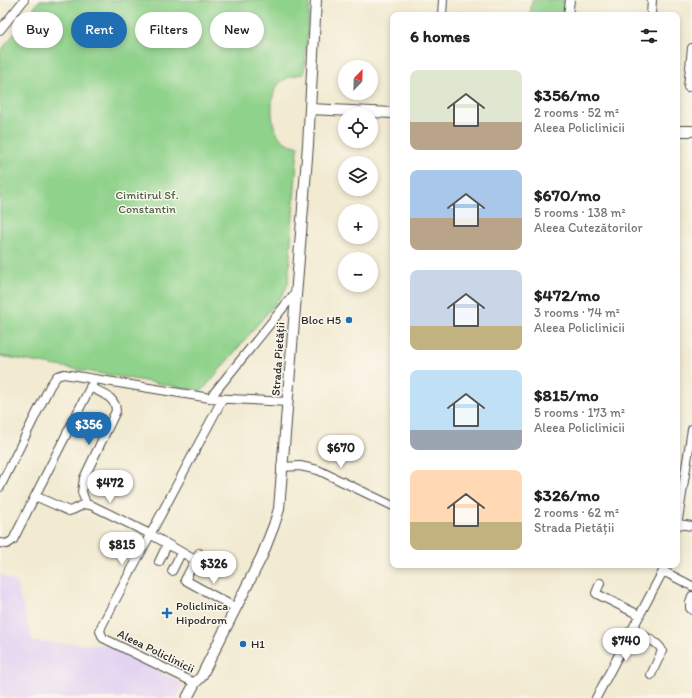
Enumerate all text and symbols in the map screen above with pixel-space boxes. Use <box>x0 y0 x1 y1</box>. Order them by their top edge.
chip: Buy <box>12 12 63 48</box>
chip: Rent <box>71 12 127 48</box>
chip: Filters <box>135 12 202 48</box>
chip: New <box>210 12 264 48</box>
icon: filters <box>638 25 660 47</box>
text: 6 homes <box>410 26 470 46</box>
north arrow <box>338 60 378 100</box>
map controls <box>338 60 378 292</box>
text: $356/mo <box>534 85 600 105</box>
icon: home <box>442 86 490 134</box>
text: 2 rooms · 52 m² <box>534 105 619 120</box>
button: locate <box>338 108 378 148</box>
text: Aleea Policlinicii <box>534 120 625 135</box>
button: layers <box>338 156 378 196</box>
text: $670/mo <box>534 185 601 205</box>
icon: home <box>442 186 490 234</box>
park label: Cimitirul Sf. Constantin <box>115 188 179 216</box>
button: + <box>338 204 378 244</box>
text: 5 rooms · 138 m² <box>534 205 626 220</box>
text: Aleea Cutezătorilor <box>534 220 643 235</box>
button: − <box>338 252 378 292</box>
text: $472/mo <box>534 285 600 305</box>
icon: home <box>442 286 490 334</box>
text: 3 rooms · 74 m² <box>534 305 620 320</box>
place label: Bloc H5 <box>301 313 341 327</box>
marker: Bloc H5 <box>344 315 354 325</box>
text: Aleea Policlinicii <box>534 320 625 335</box>
street label: Strada Pietății <box>268 322 288 396</box>
text: $815/mo <box>534 385 599 405</box>
icon: home <box>442 386 490 434</box>
text: 5 rooms · 173 m² <box>534 405 625 420</box>
pin: $356 <box>65 412 113 446</box>
text: $356 <box>75 417 103 432</box>
text: Aleea Policlinicii <box>534 420 625 435</box>
pin: $670 <box>317 435 365 469</box>
text: $670 <box>327 440 355 455</box>
pin: $472 <box>86 470 134 504</box>
text: $472 <box>96 475 124 490</box>
text: $326/mo <box>534 485 600 505</box>
icon: home <box>442 486 490 534</box>
text: 2 rooms · 62 m² <box>534 505 619 520</box>
text: Strada Pietății <box>534 520 614 535</box>
pin: $815 <box>98 532 146 566</box>
text: $815 <box>109 537 135 552</box>
pin: $326 <box>190 551 238 585</box>
text: $326 <box>200 556 228 571</box>
place label: Policlinica Hipodrom <box>176 599 228 627</box>
marker: Policlinica Hipodrom <box>161 607 173 619</box>
street label: Aleea Policlinicii <box>115 626 197 676</box>
pin: $740 <box>602 628 650 662</box>
text: $740 <box>612 633 640 648</box>
place label: H1 <box>251 637 265 651</box>
marker: H1 <box>238 639 248 649</box>

